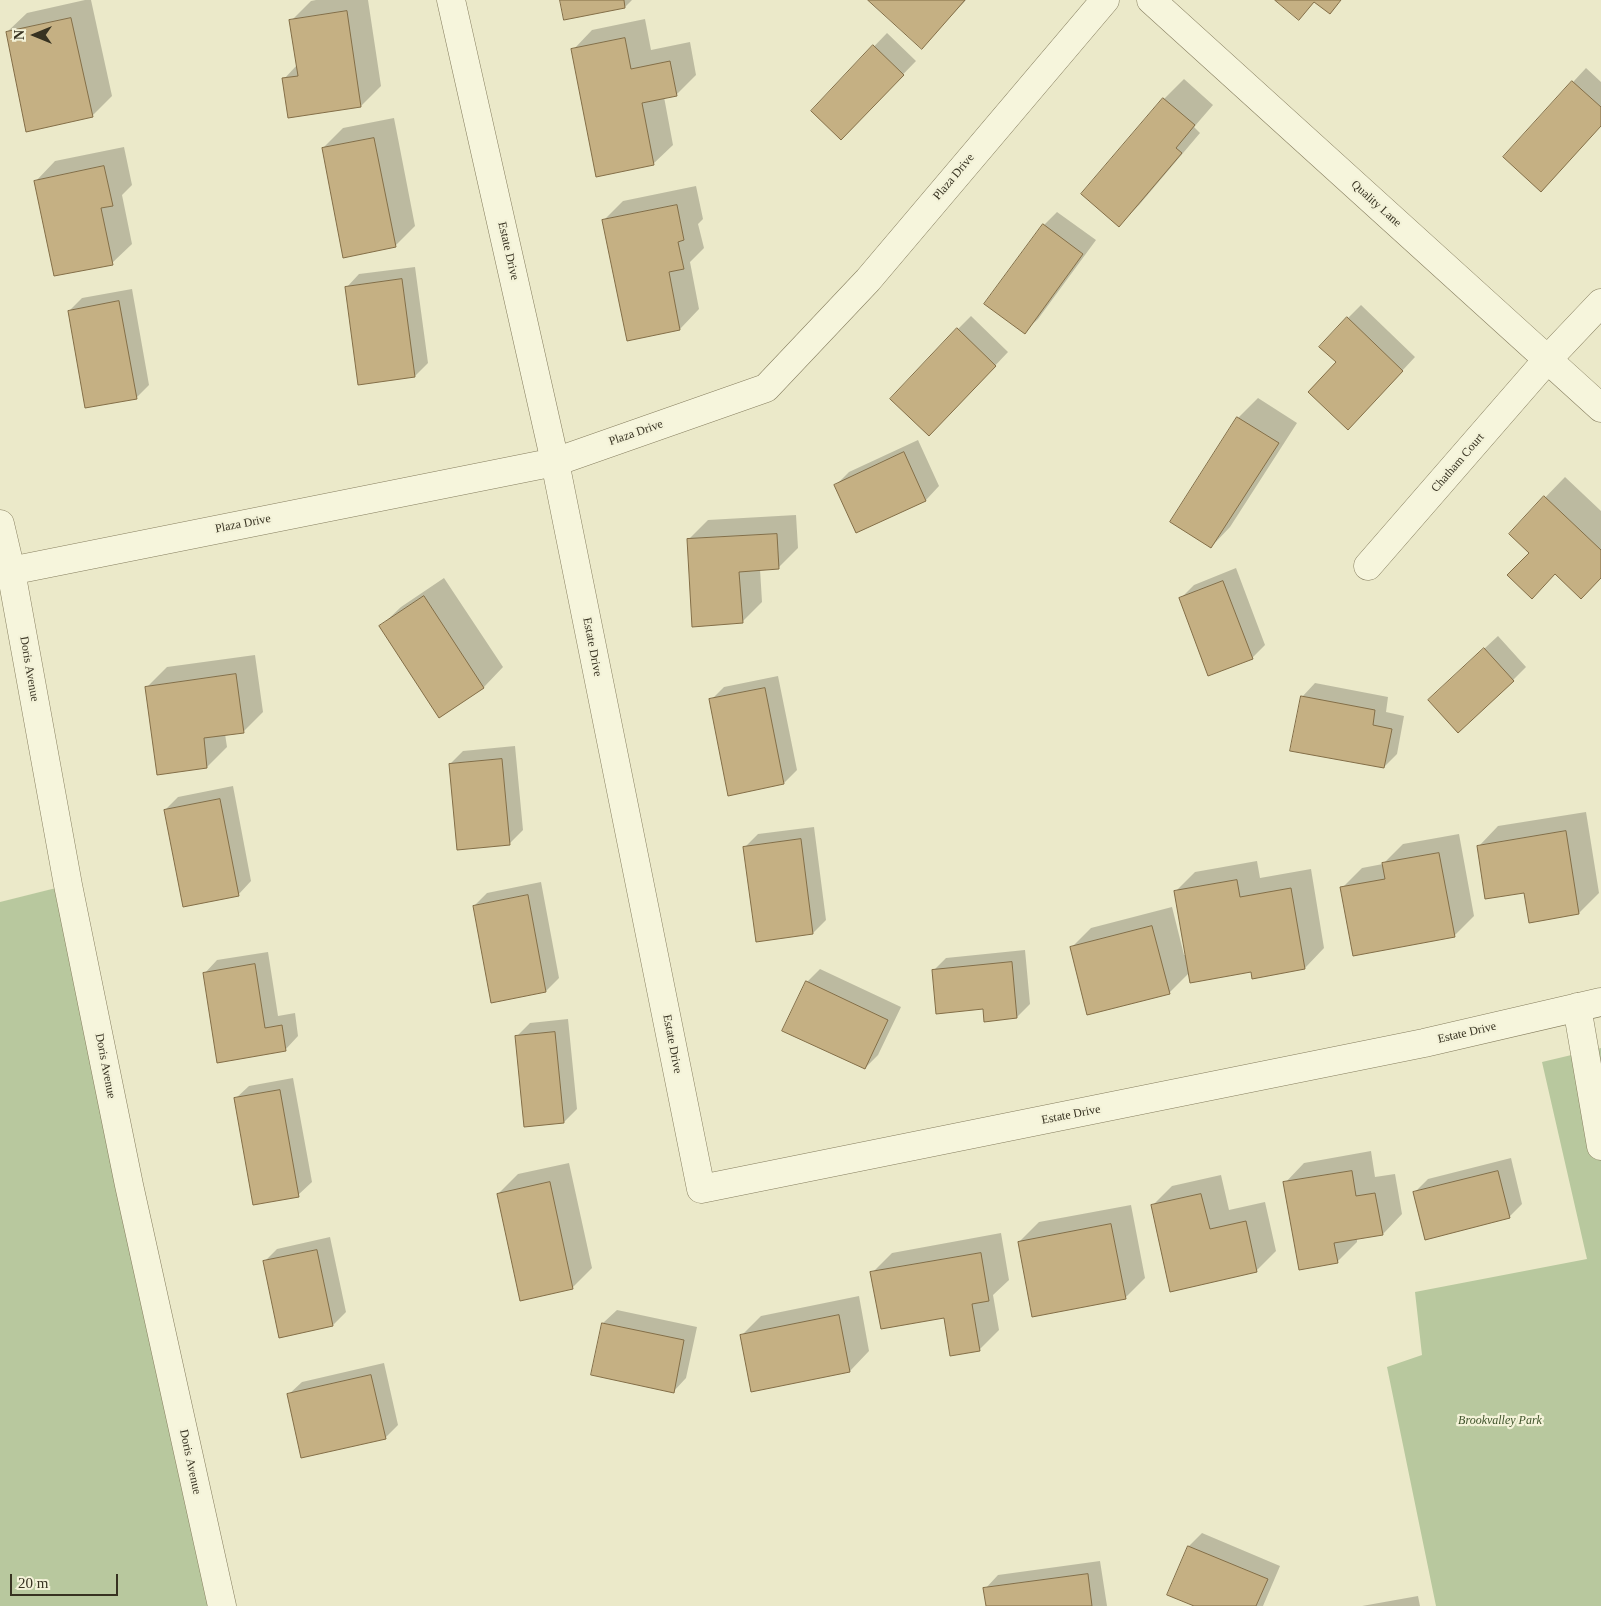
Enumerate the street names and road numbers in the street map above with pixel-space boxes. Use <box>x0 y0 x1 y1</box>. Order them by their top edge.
street label: Plaza Drive <box>930 151 978 203</box>
street label: Quality Lane <box>1348 178 1404 230</box>
street label: Estate Drive <box>494 220 522 282</box>
street label: Plaza Drive <box>607 417 665 449</box>
street label: Chatham Court <box>1428 430 1488 496</box>
street label: Plaza Drive <box>214 512 272 536</box>
street label: Estate Drive <box>579 616 605 678</box>
street label: Doris Avenue <box>16 635 42 703</box>
street label: Estate Drive <box>659 1013 685 1075</box>
street label: Estate Drive <box>1436 1019 1498 1047</box>
street label: Doris Avenue <box>92 1032 118 1100</box>
street label: Estate Drive <box>1040 1102 1102 1128</box>
street label: Doris Avenue <box>176 1428 204 1496</box>

